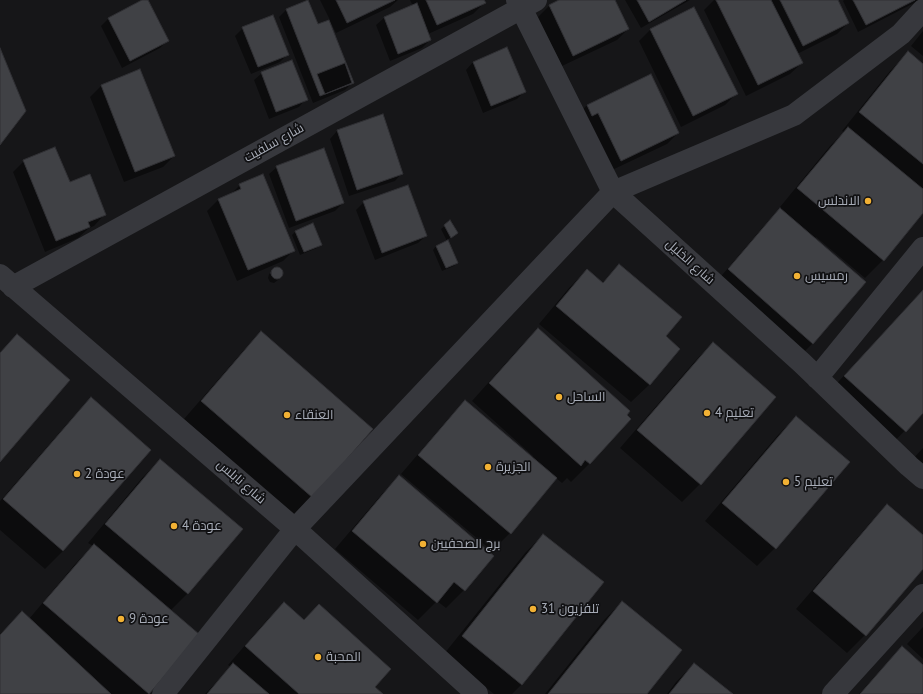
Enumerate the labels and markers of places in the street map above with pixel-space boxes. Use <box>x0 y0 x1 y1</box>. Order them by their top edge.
place label: الاندلس <box>818 193 860 209</box>
marker: الاندلس <box>863 196 873 206</box>
place label: رمسيس <box>805 268 848 284</box>
marker: رمسيس <box>792 271 802 281</box>
place label: الساحل <box>567 389 605 405</box>
marker: الساحل <box>554 392 564 402</box>
place label: تعليم 4 <box>715 405 754 421</box>
place label: العنقاء <box>295 407 333 423</box>
marker: تعليم 4 <box>702 408 712 418</box>
marker: العنقاء <box>282 410 292 420</box>
place label: الجزيرة <box>496 459 531 475</box>
marker: الجزيرة <box>483 462 493 472</box>
place label: عودة 2 <box>85 466 125 482</box>
marker: عودة 2 <box>72 469 82 479</box>
place label: تعليم 5 <box>794 474 833 490</box>
marker: تعليم 5 <box>781 477 791 487</box>
place label: عودة 4 <box>182 518 222 534</box>
marker: عودة 4 <box>169 521 179 531</box>
place label: برج الصحفيين <box>431 536 500 552</box>
marker: برج الصحفيين <box>418 539 428 549</box>
place label: تلفزيون 31 <box>541 601 599 617</box>
marker: تلفزيون 31 <box>528 604 538 614</box>
place label: عودة 9 <box>129 611 169 627</box>
marker: عودة 9 <box>116 614 126 624</box>
place label: المحبة <box>326 649 361 665</box>
marker: المحبة <box>313 652 323 662</box>

